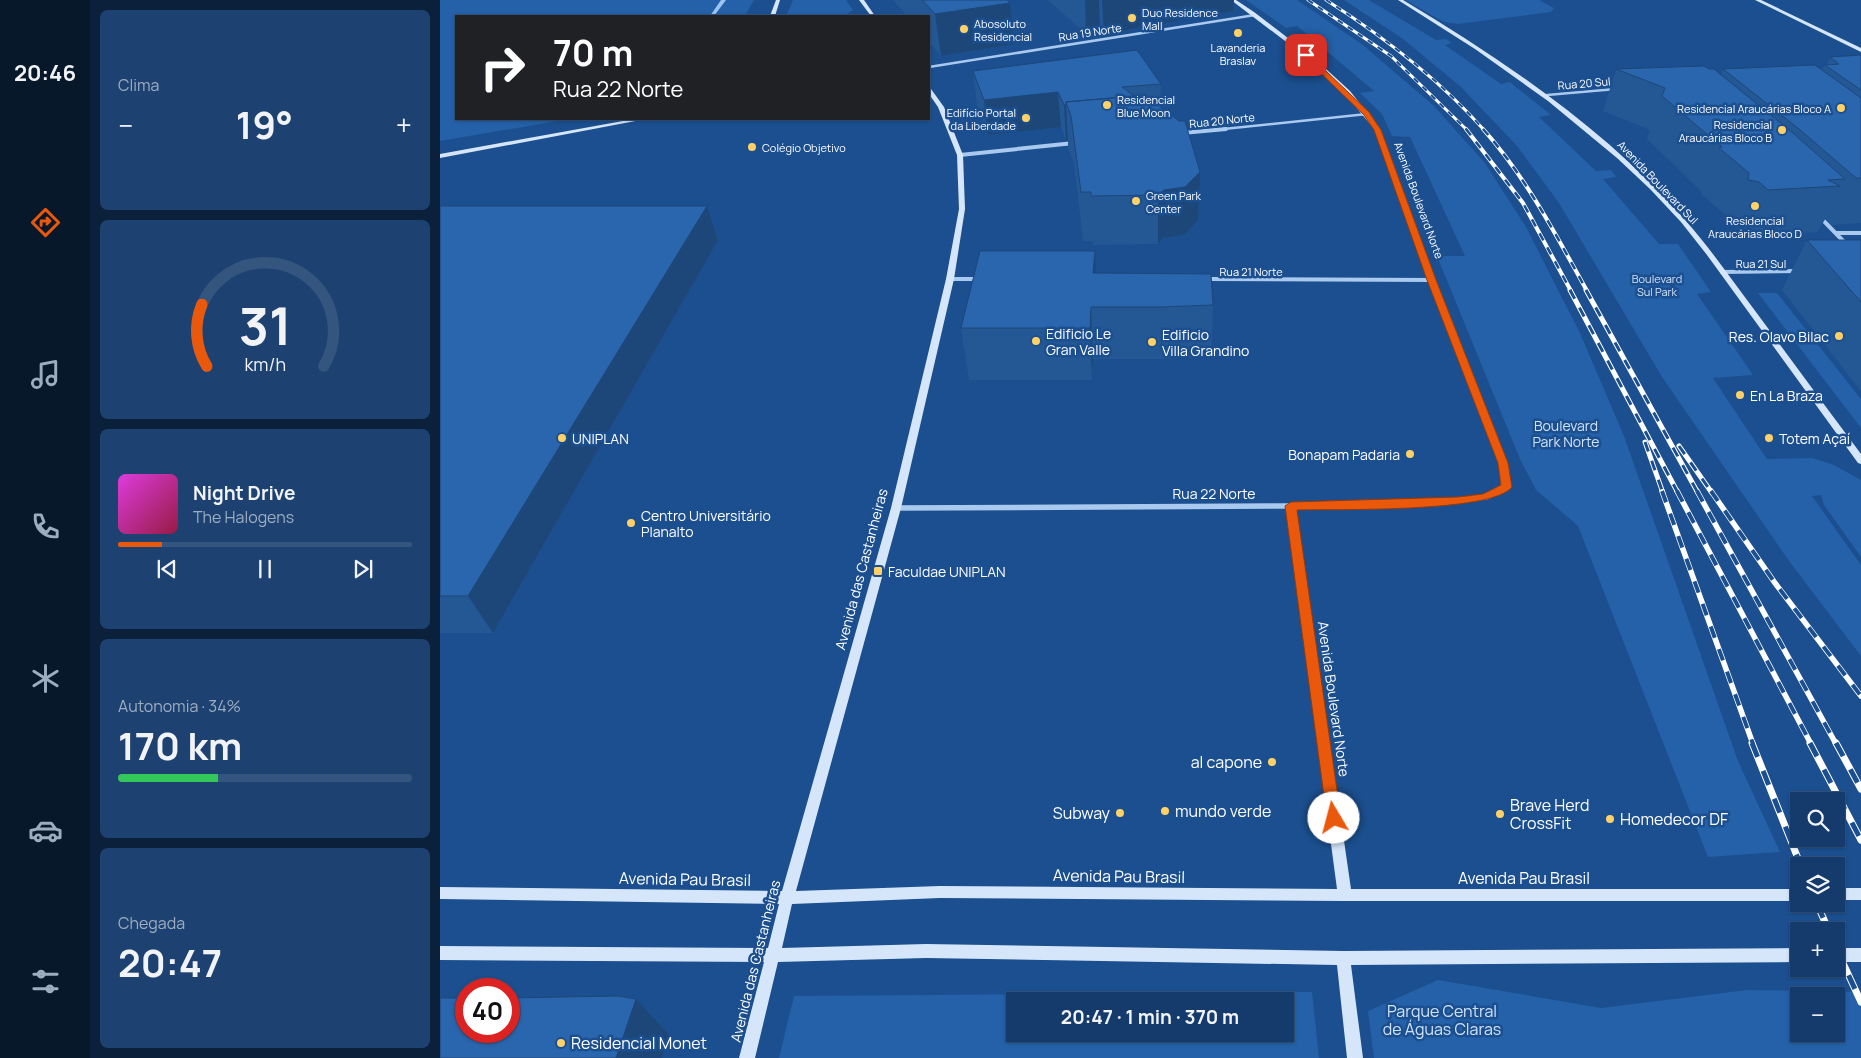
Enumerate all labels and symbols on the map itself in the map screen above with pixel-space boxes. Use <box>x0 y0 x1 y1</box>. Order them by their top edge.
place label: Duo Residence Mall <box>1142 5 1219 33</box>
marker: Duo Residence Mall <box>1126 12 1138 24</box>
place label: Abosoluto Residencial <box>974 16 1032 44</box>
street label: Rua 19 Norte <box>1057 20 1123 44</box>
marker: Abosoluto Residencial <box>958 23 970 35</box>
marker: Lavanderia Braslav <box>1232 27 1244 39</box>
pin <box>1285 34 1327 76</box>
place label: Lavanderia Braslav <box>1211 40 1265 68</box>
street label: Rua 20 Sul <box>1557 73 1611 93</box>
place label: Residencial Blue Moon <box>1117 92 1175 120</box>
marker: Residencial Blue Moon <box>1101 99 1113 111</box>
place label: Residencial Araucárias Bloco A <box>1677 101 1831 116</box>
marker: Residencial Araucárias Bloco A <box>1835 102 1847 114</box>
place label: Edifício Portal da Liberdade <box>947 105 1017 133</box>
street label: Rua 20 Norte <box>1189 109 1256 131</box>
marker: Edifício Portal da Liberdade <box>1020 112 1032 124</box>
place label: Residencial Araucárias Bloco B <box>1679 117 1772 145</box>
marker: Residencial Araucárias Bloco B <box>1776 124 1788 136</box>
street label: Avenida Boulevard Sul <box>1614 137 1702 227</box>
place label: Colégio Objetivo <box>762 140 846 155</box>
street label: Avenida Boulevard Norte <box>1391 140 1447 261</box>
marker: Colégio Objetivo <box>746 141 758 153</box>
place label: Green Park Center <box>1146 188 1202 216</box>
marker: Green Park Center <box>1130 195 1142 207</box>
marker: Residencial Araucárias Bloco D <box>1749 200 1761 212</box>
place label: Residencial Araucárias Bloco D <box>1708 213 1802 241</box>
street label: Rua 21 Sul <box>1736 256 1786 271</box>
street label: Rua 21 Norte <box>1219 264 1283 279</box>
park label: Boulevard Sul Park <box>1632 271 1682 299</box>
place label: Edificio Le Gran Valle <box>1046 324 1111 359</box>
place label: Edificio Villa Grandino <box>1162 325 1249 360</box>
place label: Res. OIavo Bilac <box>1729 327 1829 346</box>
marker: Res. OIavo Bilac <box>1833 330 1845 342</box>
marker: Edificio Le Gran Valle <box>1030 335 1042 347</box>
marker: Edificio Villa Grandino <box>1146 336 1158 348</box>
place label: En La Braza <box>1750 386 1823 405</box>
marker: En La Braza <box>1734 389 1746 401</box>
park label: Boulevard Park Norte <box>1532 416 1600 451</box>
place label: UNIPLAN <box>572 429 629 448</box>
place label: Totem Açaí <box>1779 429 1850 448</box>
marker: UNIPLAN <box>556 432 568 444</box>
marker: Totem Açaí <box>1763 432 1775 444</box>
place label: Bonapam Padaria <box>1288 445 1400 464</box>
marker: Bonapam Padaria <box>1404 448 1416 460</box>
street label: Rua 22 Norte <box>1173 484 1255 503</box>
street label: Avenida das Castanheiras <box>830 486 892 652</box>
place label: Centro Universitário Planalto <box>641 506 771 541</box>
marker: Centro Universitário Planalto <box>625 517 637 529</box>
place label: Faculdae UNIPLAN <box>888 562 1006 581</box>
marker: Faculdae UNIPLAN <box>872 565 884 577</box>
street label: Avenida Boulevard Norte <box>1314 620 1354 778</box>
place label: al capone <box>1191 751 1262 773</box>
marker: al capone <box>1266 756 1278 768</box>
position arrow <box>1307 791 1359 843</box>
place label: Brave Herd CrossFit <box>1510 794 1590 834</box>
place label: mundo verde <box>1175 800 1271 822</box>
place label: Subway <box>1053 802 1111 824</box>
marker: mundo verde <box>1159 805 1171 817</box>
marker: Subway <box>1114 807 1126 819</box>
marker: Brave Herd CrossFit <box>1494 808 1506 820</box>
place label: Homedecor DF <box>1620 808 1728 830</box>
marker: Homedecor DF <box>1604 813 1616 825</box>
street label: Avenida Pau Brasil <box>1053 864 1185 888</box>
street label: Avenida Pau Brasil <box>619 867 751 891</box>
street label: Avenida Pau Brasil <box>1458 867 1590 889</box>
street label: Avenida das Castanheiras <box>726 878 784 1044</box>
speed limit sign: 40 <box>455 978 520 1043</box>
park label: Parque Central de Águas Claras <box>1383 1000 1501 1040</box>
place label: Residencial Monet <box>571 1032 707 1054</box>
marker: Residencial Monet <box>555 1037 567 1049</box>

